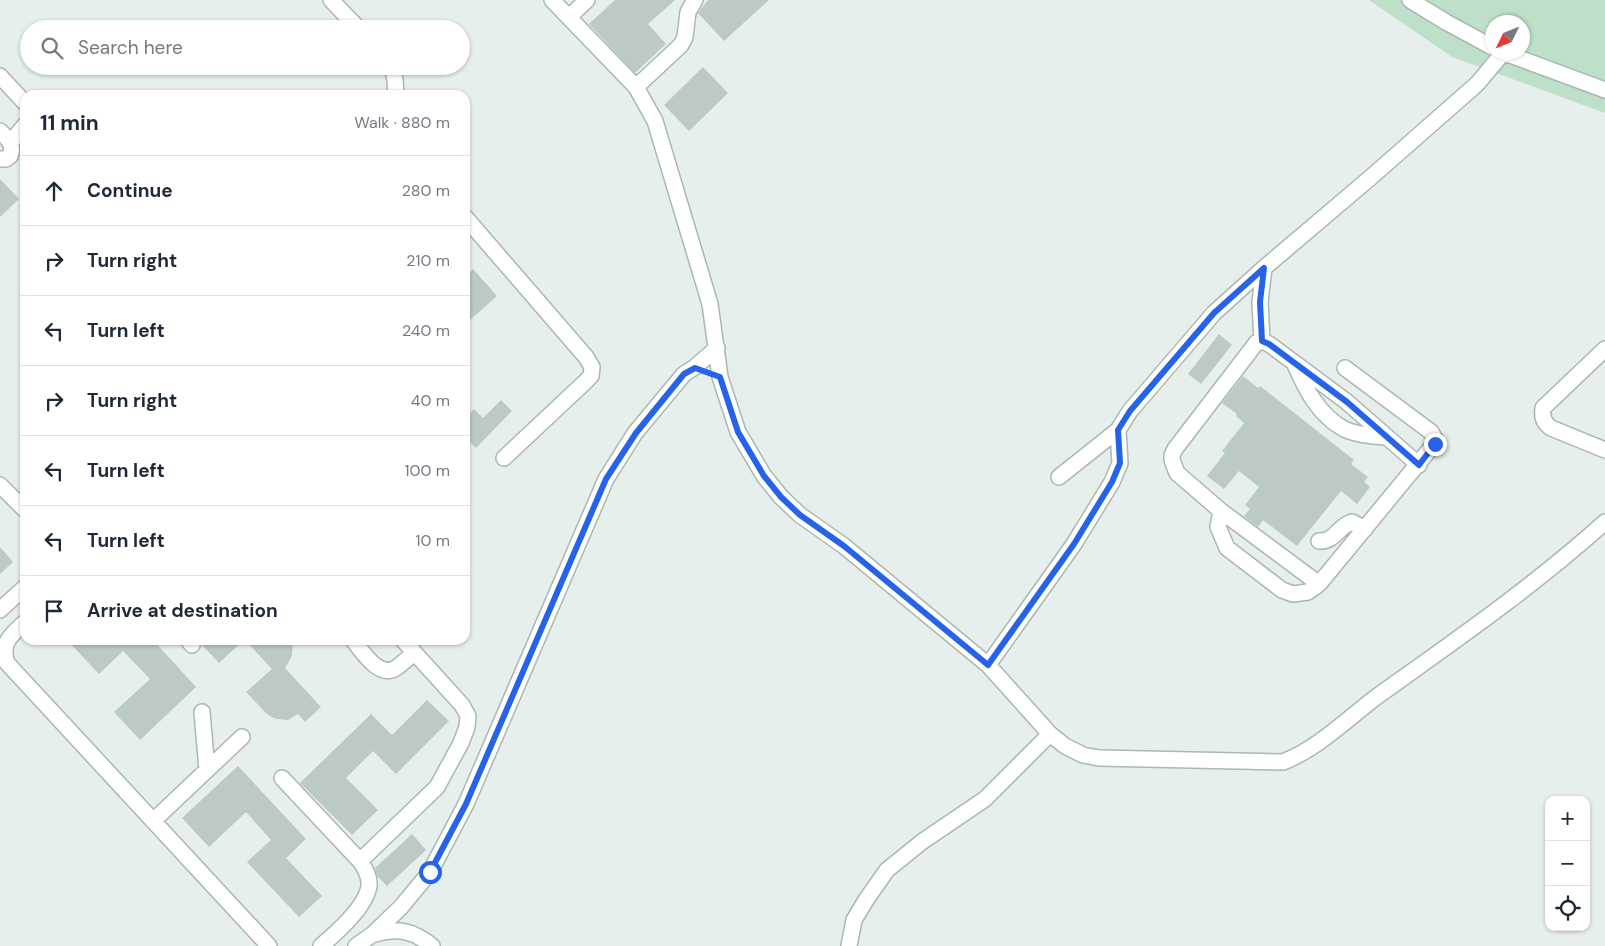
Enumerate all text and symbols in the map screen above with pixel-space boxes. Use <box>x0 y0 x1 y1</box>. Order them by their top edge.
north arrow <box>1485 15 1530 60</box>
search box <box>20 20 470 75</box>
icon: search <box>38 34 66 62</box>
text: Search here <box>78 35 183 60</box>
text: 11 min <box>40 109 99 137</box>
text: Walk · 880 m <box>354 112 450 133</box>
icon: ahead <box>40 177 68 205</box>
text: Continue <box>87 178 173 203</box>
text: 280 m <box>402 180 450 201</box>
icon: right <box>40 247 68 275</box>
text: Turn right <box>87 248 177 273</box>
text: 210 m <box>406 250 450 271</box>
icon: left <box>40 317 68 345</box>
text: Turn left <box>87 318 165 343</box>
text: 240 m <box>402 320 450 341</box>
icon: right <box>40 387 68 415</box>
text: Turn right <box>87 388 177 413</box>
text: 40 m <box>411 390 450 411</box>
route end <box>1424 433 1447 456</box>
icon: left <box>40 457 68 485</box>
text: Turn left <box>87 458 165 483</box>
text: 100 m <box>405 460 450 481</box>
icon: left <box>40 527 68 555</box>
text: Turn left <box>87 528 165 553</box>
text: 10 m <box>416 530 450 551</box>
icon: arrive <box>40 597 68 625</box>
text: Arrive at destination <box>87 598 278 623</box>
map controls <box>1545 796 1590 931</box>
button: + <box>1545 796 1590 841</box>
button: − <box>1545 841 1590 886</box>
route start <box>419 861 442 884</box>
button: locate <box>1545 886 1590 931</box>

